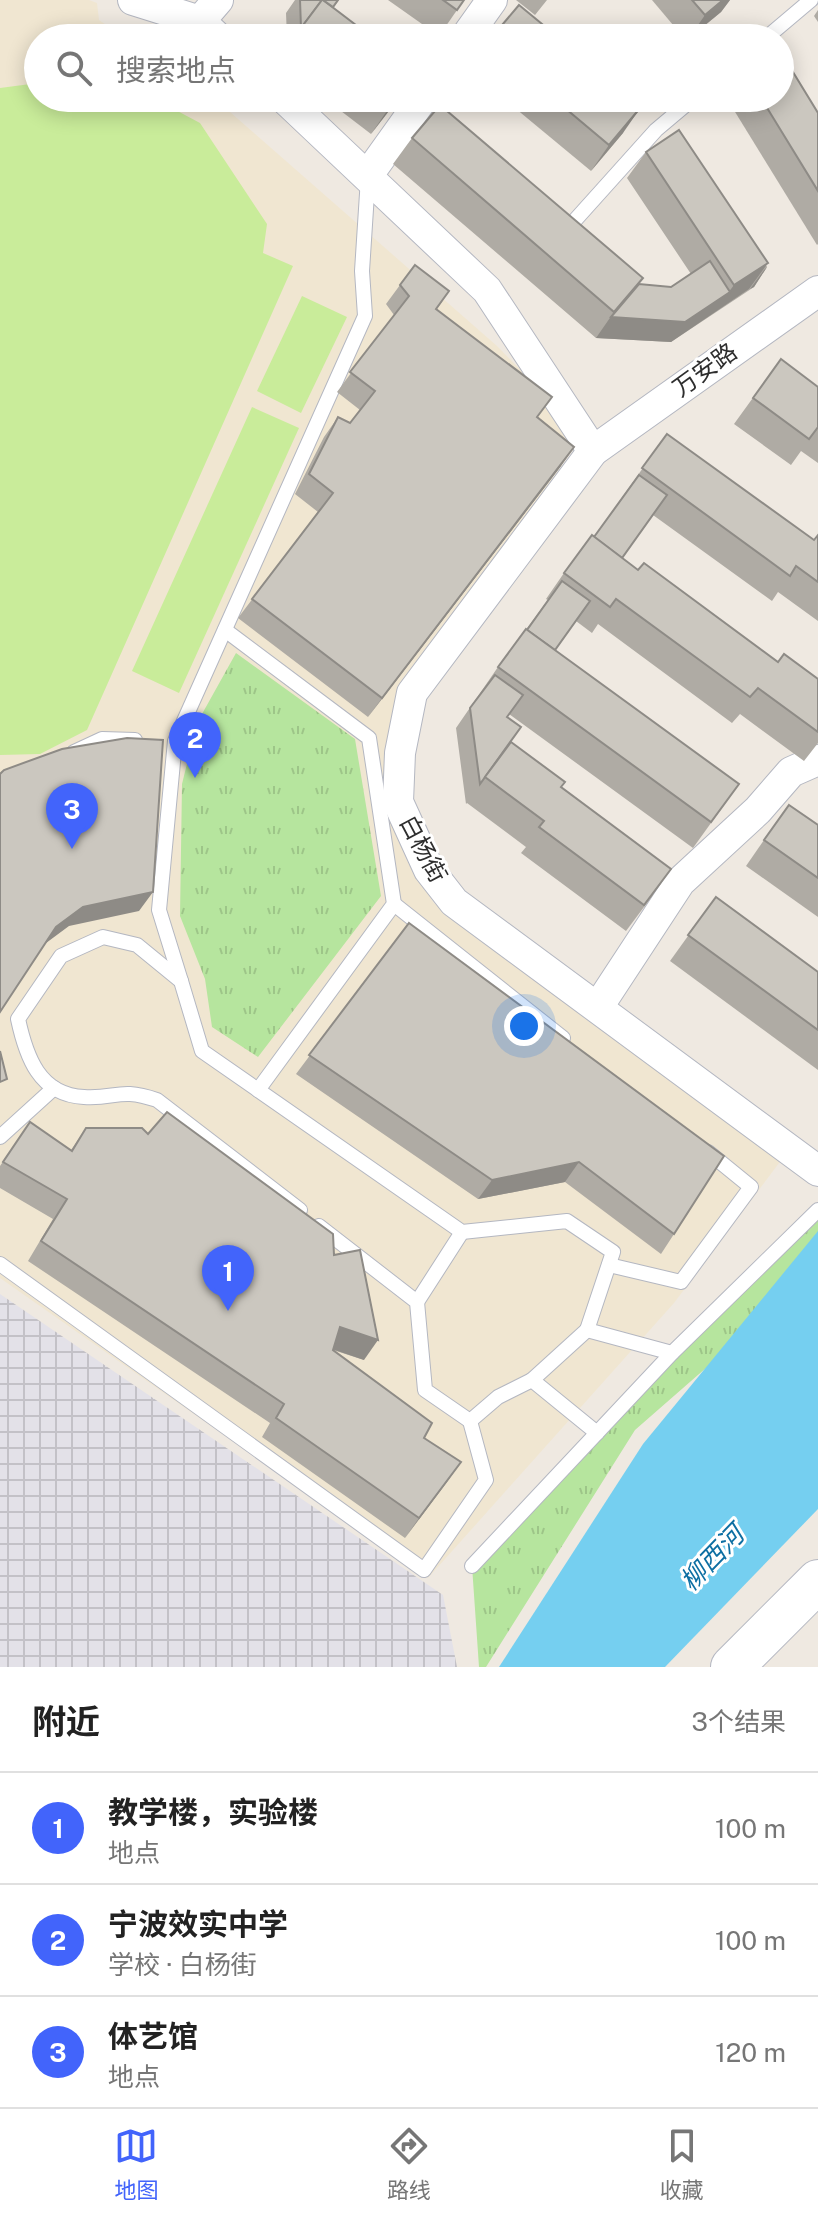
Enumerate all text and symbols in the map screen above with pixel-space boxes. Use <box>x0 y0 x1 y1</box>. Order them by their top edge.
search box <box>24 24 794 112</box>
icon: search <box>52 46 96 90</box>
text: 搜索地点 <box>116 52 236 88</box>
street label: 万安路 <box>667 337 742 402</box>
pin: 2 <box>169 712 221 778</box>
pin: 3 <box>46 783 98 849</box>
street label: 白杨街 <box>395 810 453 887</box>
your location <box>504 1006 544 1046</box>
pin: 1 <box>202 1245 254 1311</box>
water label: 柳西河 <box>673 1515 753 1596</box>
text: 附近 <box>32 1702 100 1742</box>
text: 3个结果 <box>692 1706 786 1737</box>
text: 教学楼，实验楼 <box>108 1794 318 1830</box>
text: 1 <box>52 1813 64 1844</box>
text: 100 m <box>715 1813 786 1844</box>
text: 地点 <box>108 1837 160 1868</box>
text: 宁波效实中学 <box>108 1906 288 1942</box>
text: 2 <box>50 1925 66 1956</box>
text: 100 m <box>715 1925 786 1956</box>
text: 学校 · 白杨街 <box>108 1949 256 1980</box>
text: 体艺馆 <box>108 2018 198 2054</box>
text: 3 <box>49 2037 67 2068</box>
text: 120 m <box>715 2037 786 2068</box>
text: 地点 <box>108 2061 160 2092</box>
tab: 地图 <box>114 2124 158 2204</box>
tab: 路线 <box>387 2124 431 2204</box>
tab: 收藏 <box>660 2124 704 2204</box>

